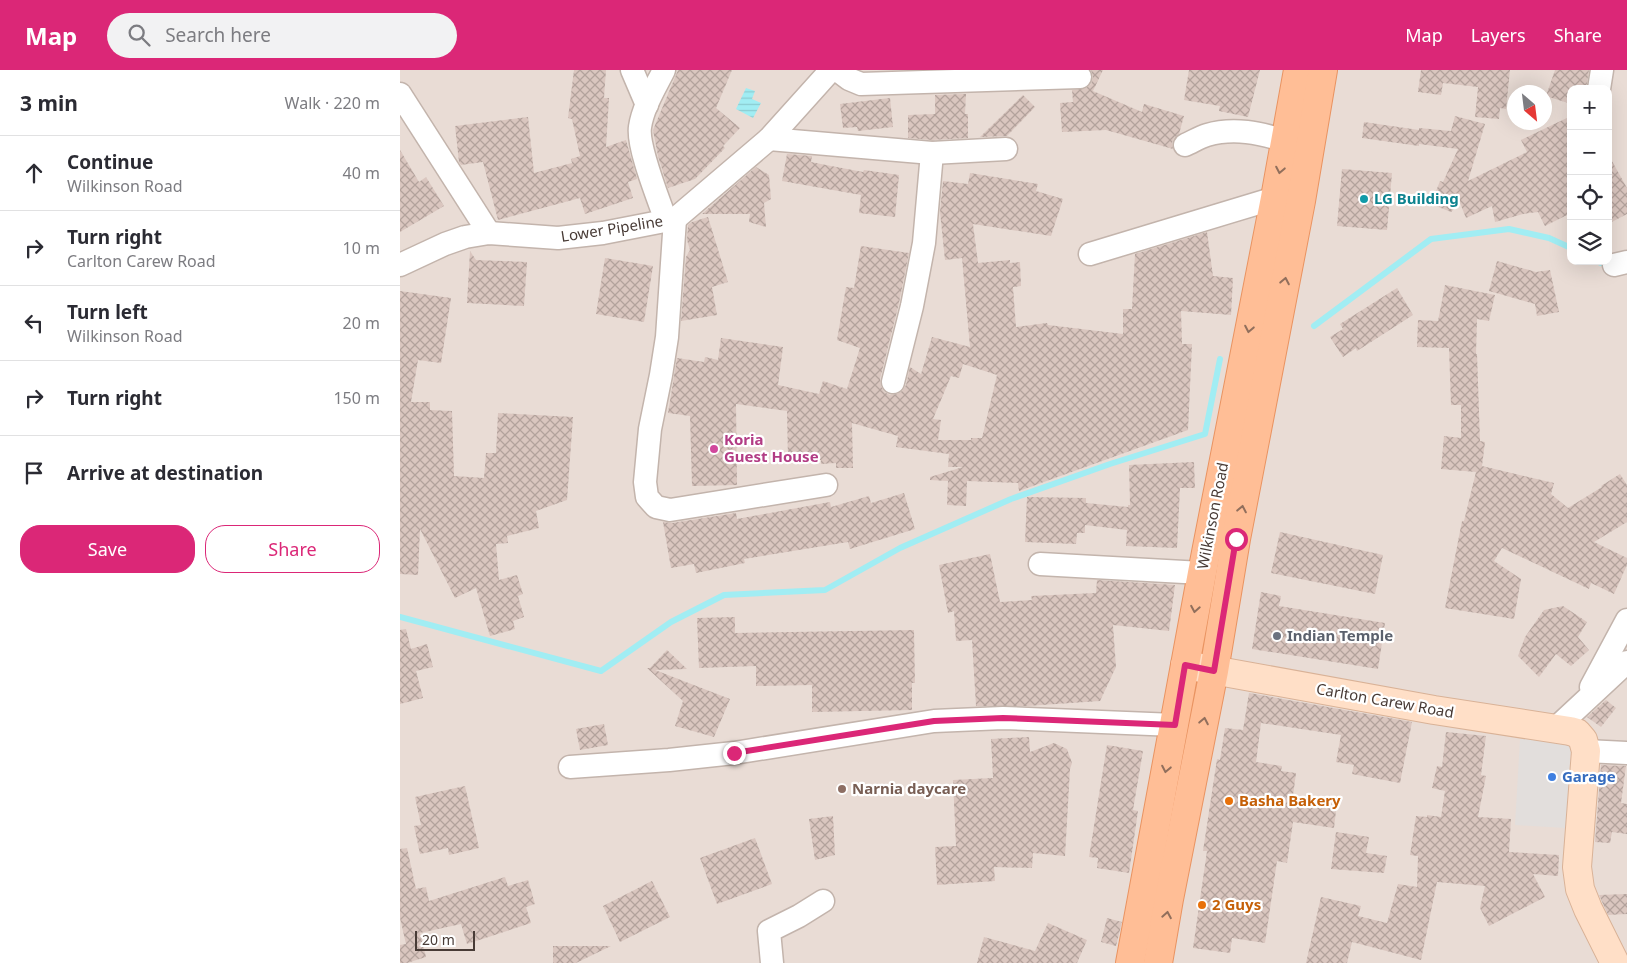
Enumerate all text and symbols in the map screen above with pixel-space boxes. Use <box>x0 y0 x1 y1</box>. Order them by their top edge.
search box <box>107 13 457 58</box>
text: Map <box>25 19 77 52</box>
icon: search <box>125 21 153 49</box>
text: Search here <box>165 22 271 48</box>
text: Map <box>1405 23 1443 47</box>
text: Layers <box>1471 23 1526 47</box>
text: Share <box>1554 23 1602 47</box>
north arrow <box>1507 85 1552 130</box>
map controls <box>1567 85 1612 265</box>
button: + <box>1567 85 1612 130</box>
text: 3 min <box>20 89 78 117</box>
text: Walk · 220 m <box>285 92 380 114</box>
button: − <box>1567 130 1612 175</box>
text: Continue <box>67 149 153 175</box>
icon: ahead <box>20 159 48 187</box>
text: 40 m <box>343 162 380 184</box>
one-way arrow <box>1276 165 1286 174</box>
text: Wilkinson Road <box>67 175 183 197</box>
button: locate <box>1567 175 1612 220</box>
place label: LG Building <box>1374 188 1459 208</box>
marker: LG Building <box>1358 193 1370 205</box>
street label: Lower Pipeline <box>559 210 664 246</box>
button: layers <box>1567 220 1612 265</box>
text: Turn right <box>67 224 162 250</box>
icon: right <box>20 234 48 262</box>
text: 10 m <box>343 237 380 259</box>
text: Carlton Carew Road <box>67 250 216 272</box>
one-way arrow <box>1280 277 1290 285</box>
text: Turn left <box>67 299 148 325</box>
icon: left <box>20 309 48 337</box>
text: 20 m <box>343 312 380 334</box>
text: Wilkinson Road <box>67 325 183 347</box>
one-way arrow <box>1245 325 1255 334</box>
icon: right <box>20 384 48 412</box>
text: Turn right <box>67 385 162 411</box>
text: 150 m <box>333 387 380 409</box>
place label: Koria Guest House <box>724 429 819 466</box>
marker: Koria Guest House <box>708 443 720 455</box>
icon: arrive <box>20 459 48 487</box>
text: Arrive at destination <box>67 460 263 486</box>
street label: Wilkinson Road <box>1192 461 1232 571</box>
one-way arrow <box>1236 505 1246 514</box>
button: Save <box>20 525 195 573</box>
button: Share <box>205 525 380 573</box>
route start <box>1225 528 1248 551</box>
one-way arrow <box>1191 605 1201 613</box>
place label: Indian Temple <box>1287 625 1393 645</box>
marker: Indian Temple <box>1271 630 1283 642</box>
street label: Carlton Carew Road <box>1315 678 1456 722</box>
one-way arrow <box>1198 717 1209 725</box>
route end <box>723 742 746 765</box>
one-way arrow <box>1161 764 1172 773</box>
place label: Garage <box>1562 766 1616 786</box>
marker: Garage <box>1546 771 1558 783</box>
place label: Narnia daycare <box>852 778 966 798</box>
marker: Narnia daycare <box>836 783 848 795</box>
place label: Basha Bakery <box>1239 790 1341 810</box>
marker: Basha Bakery <box>1223 795 1235 807</box>
place label: 2 Guys <box>1212 894 1261 914</box>
marker: 2 Guys <box>1196 899 1208 911</box>
one-way arrow <box>1161 911 1171 919</box>
scale bar <box>415 928 475 951</box>
text: 20 m <box>422 930 455 949</box>

